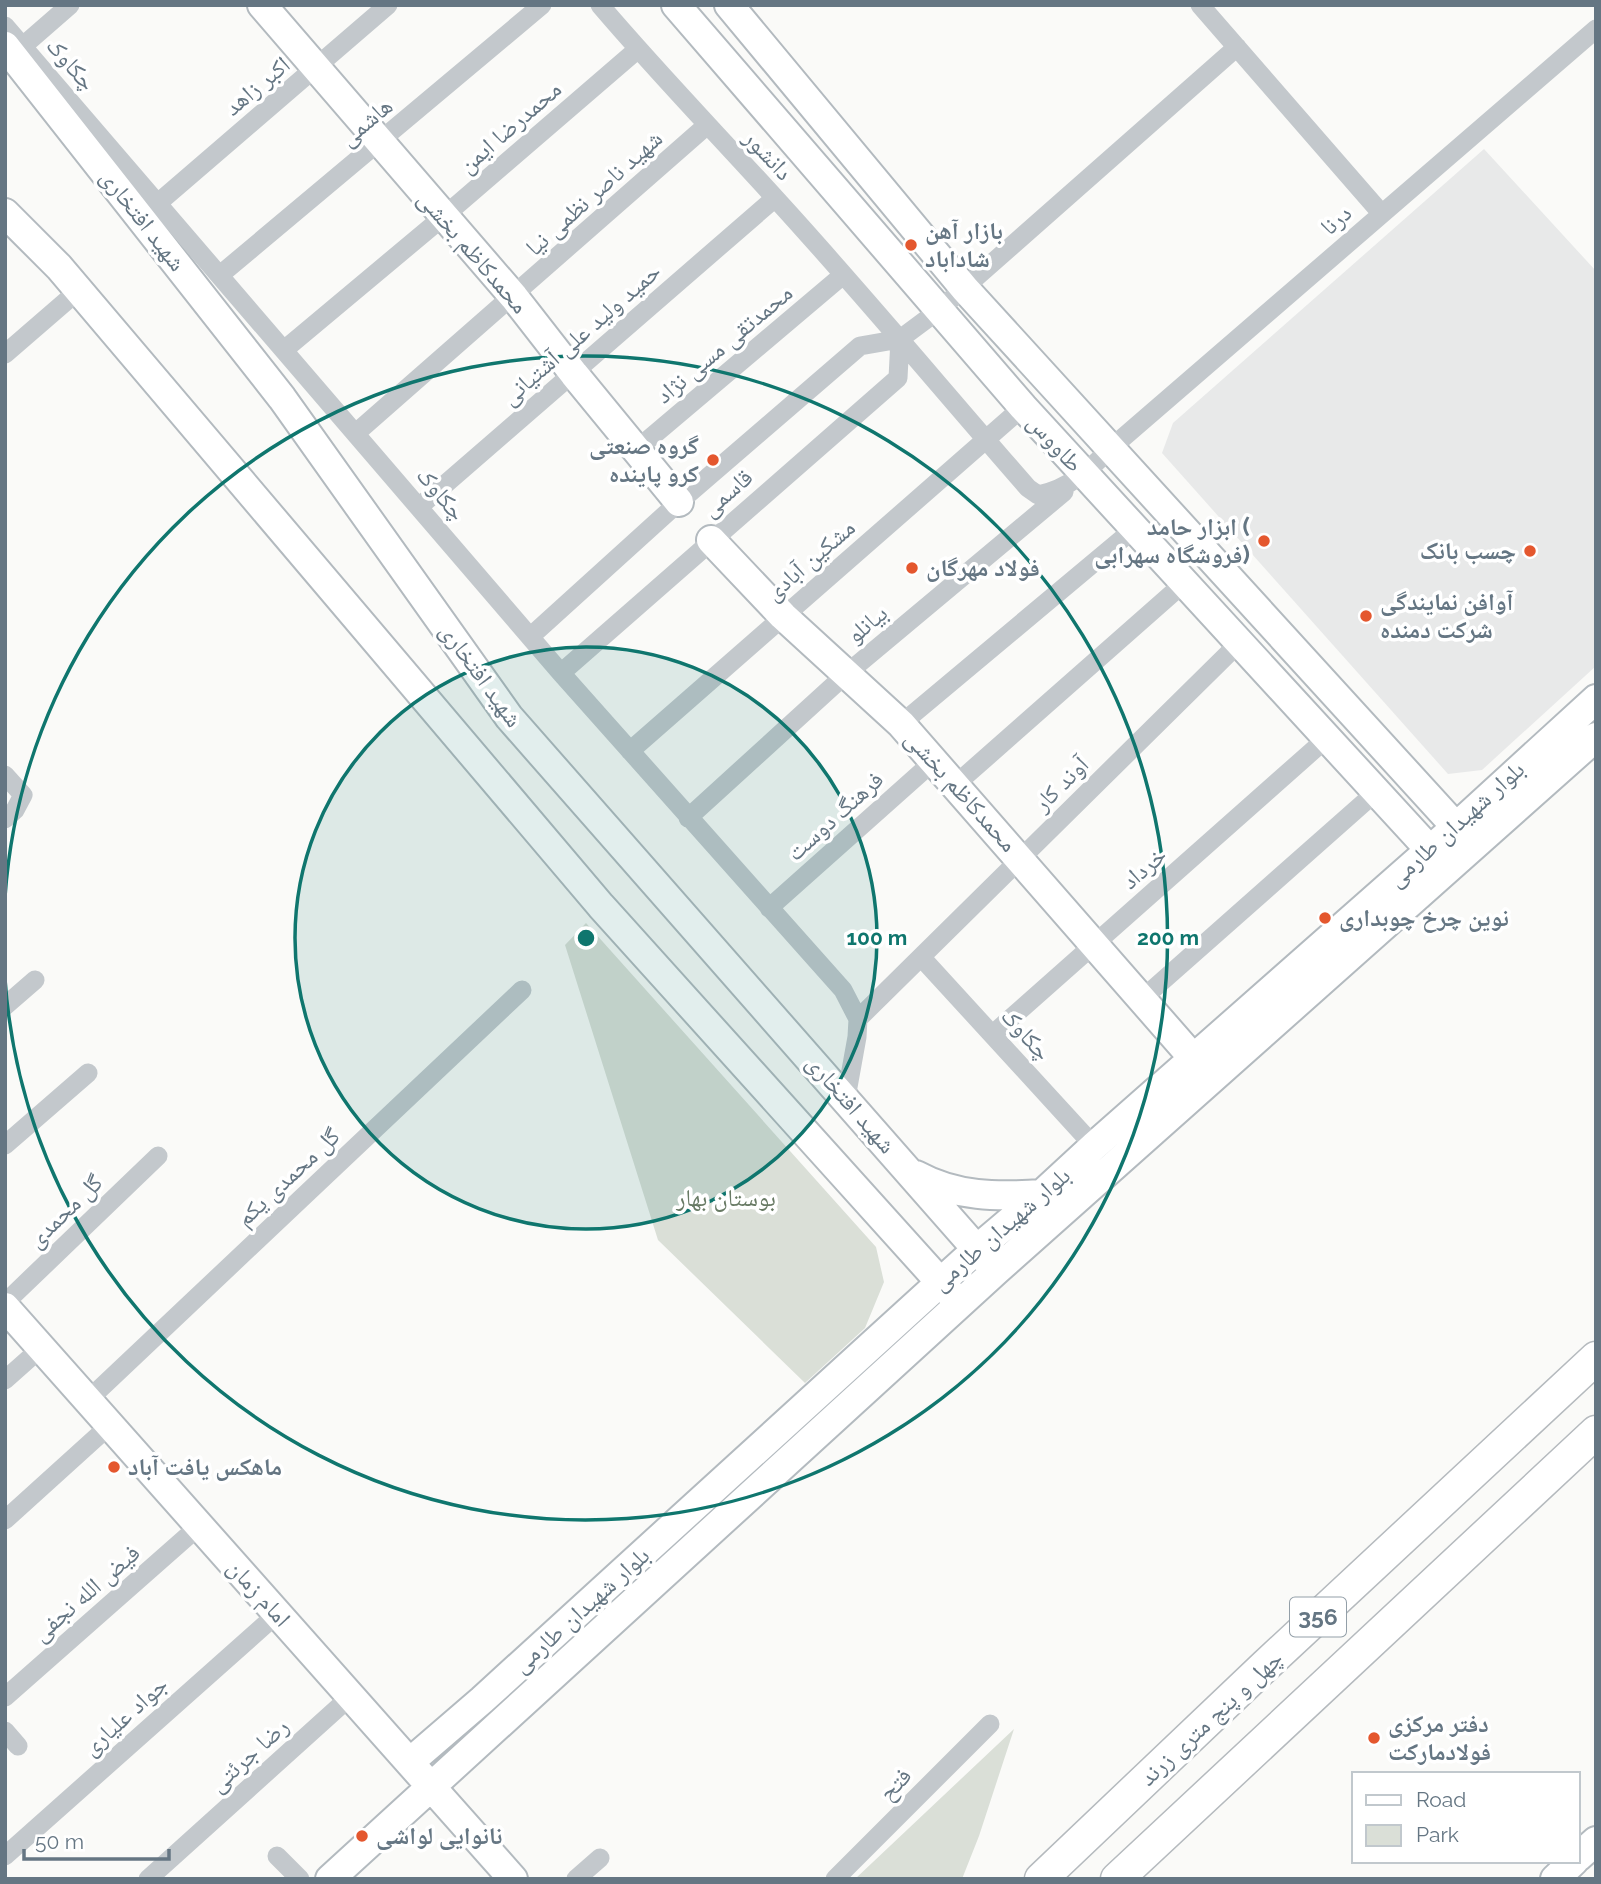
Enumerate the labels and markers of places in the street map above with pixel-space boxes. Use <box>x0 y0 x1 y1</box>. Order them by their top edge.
place label: بازار آهن شاداباد <box>925 216 1003 273</box>
marker: بازار آهن شاداباد <box>903 237 919 253</box>
place label: گروه صنعتی کرو پاینده <box>589 431 699 488</box>
marker: گروه صنعتی کرو پاینده <box>705 452 721 468</box>
place label: ابزار حامد ( فروشگاه سهرابی) <box>1094 512 1250 569</box>
marker: ابزار حامد ( فروشگاه سهرابی) <box>1256 533 1272 549</box>
place label: چسب بانک <box>1420 536 1516 565</box>
marker: چسب بانک <box>1522 543 1538 559</box>
place label: فولاد مهرگان <box>926 553 1040 582</box>
marker: فولاد مهرگان <box>904 560 920 576</box>
place label: آوافن نمایندگی شرکت دمنده <box>1380 587 1514 644</box>
marker: آوافن نمایندگی شرکت دمنده <box>1358 608 1374 624</box>
place label: نوین چرخ چوبداری <box>1339 903 1509 933</box>
marker: نوین چرخ چوبداری <box>1317 910 1333 926</box>
centre of rings <box>574 926 598 950</box>
place label: ماهکس یافت آباد <box>128 1452 282 1481</box>
marker: ماهکس یافت آباد <box>106 1459 122 1475</box>
place label: دفتر مرکزی فولادمارکت <box>1388 1709 1491 1766</box>
marker: دفتر مرکزی فولادمارکت <box>1366 1730 1382 1746</box>
place label: نانوایی لواشی <box>376 1821 502 1850</box>
marker: نانوایی لواشی <box>354 1828 370 1844</box>

